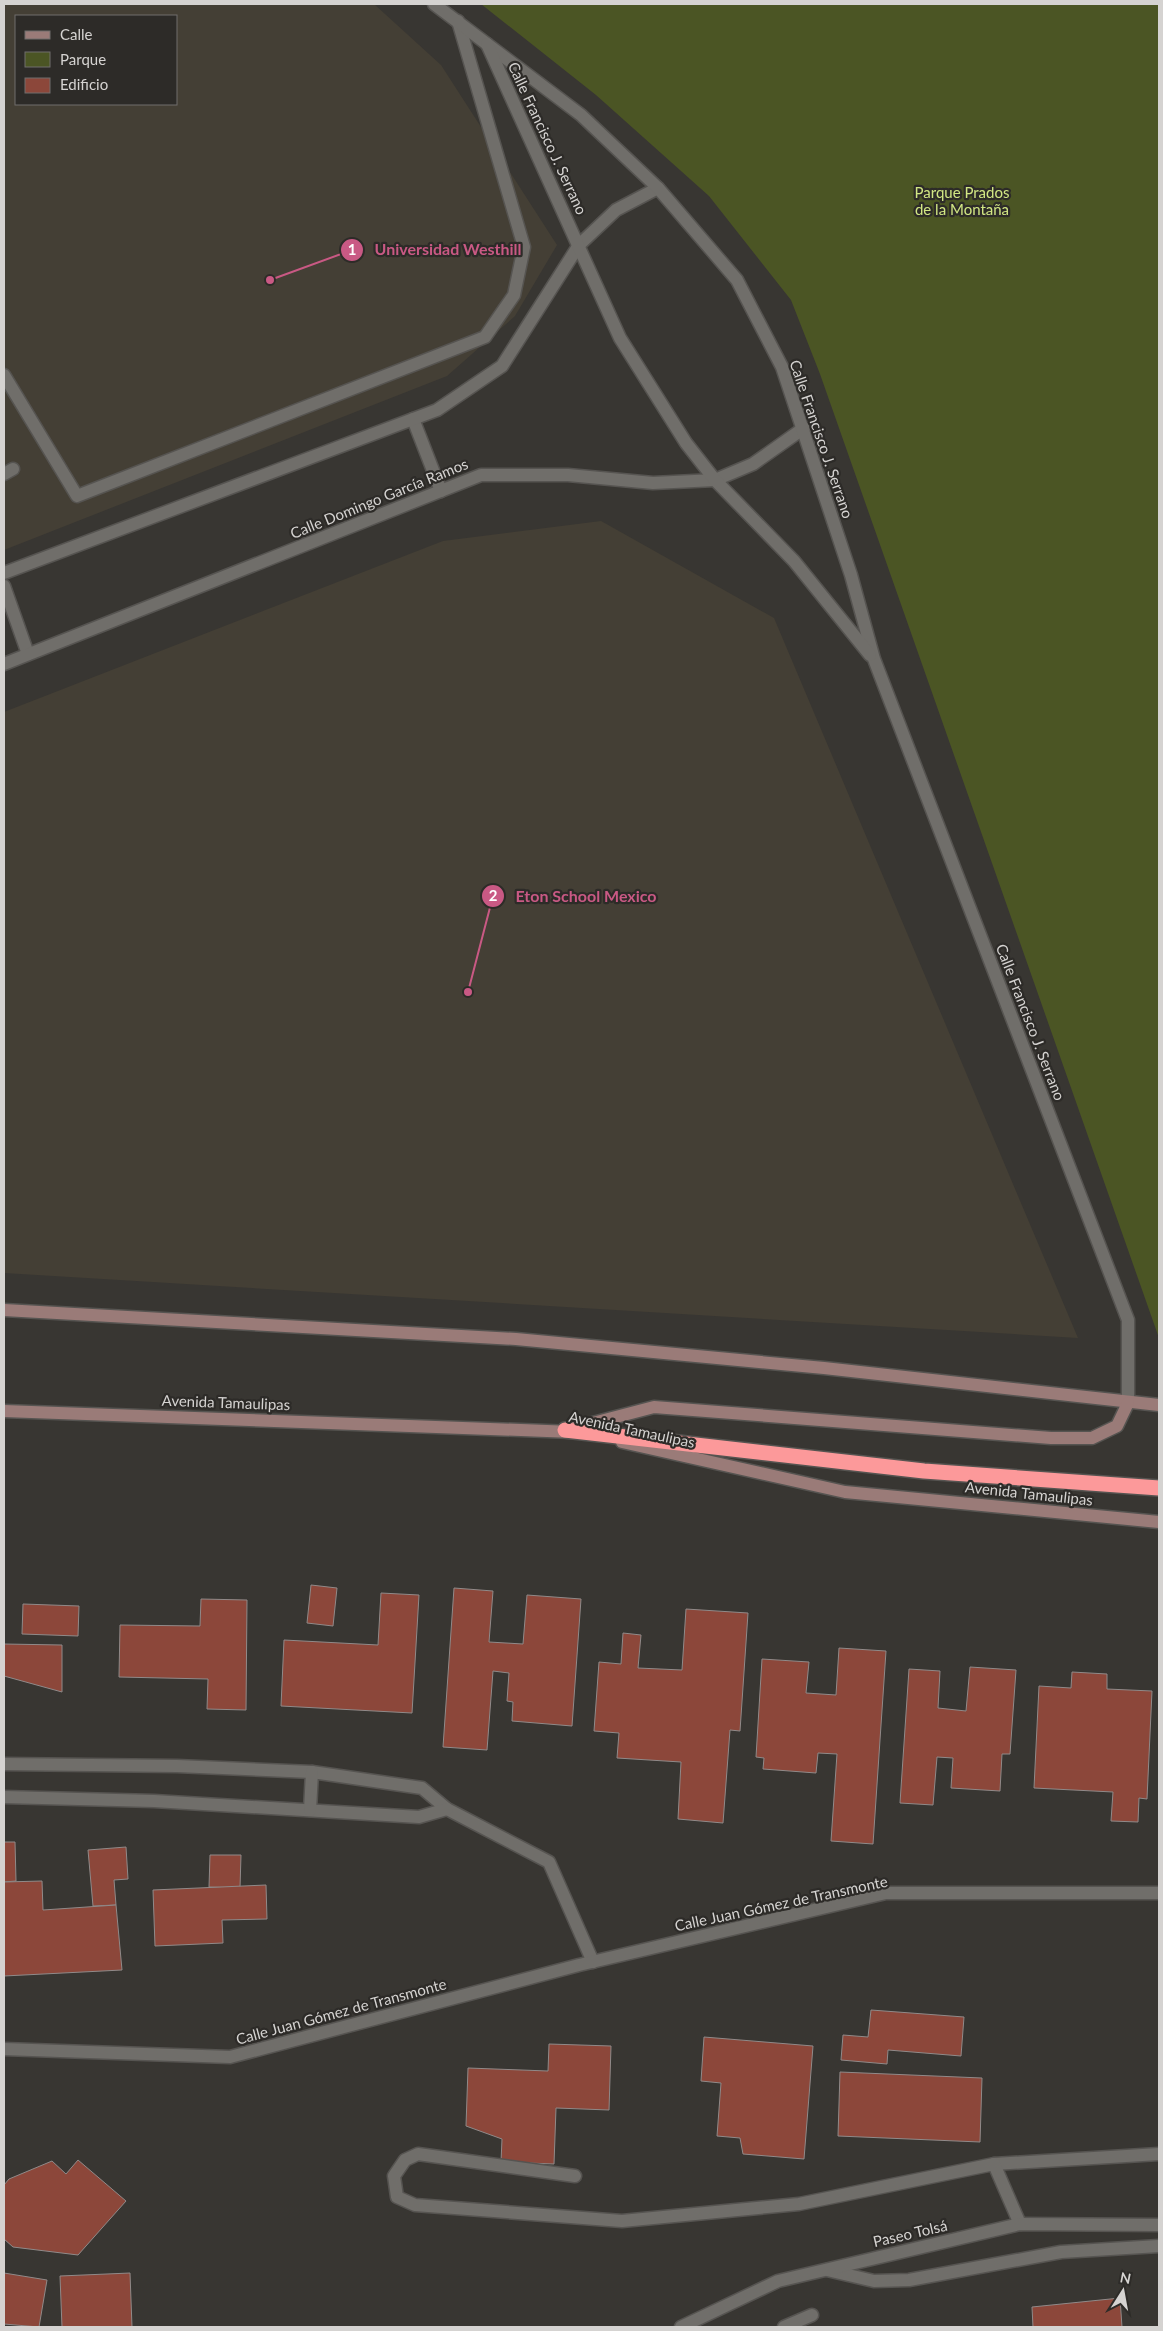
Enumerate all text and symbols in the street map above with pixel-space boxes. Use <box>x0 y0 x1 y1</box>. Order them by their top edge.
legend <box>15 15 178 105</box>
text: Calle <box>60 25 93 43</box>
text: Parque <box>60 50 106 68</box>
street label: Calle Francisco J. Serrano <box>505 59 591 217</box>
text: Edificio <box>60 75 108 93</box>
park label: Parque Prados de la Montaña <box>915 183 1009 218</box>
callout: Universidad Westhill <box>340 234 532 265</box>
text: Universidad Westhill <box>375 239 521 258</box>
text: 1 <box>348 240 356 258</box>
street label: Calle Francisco J. Serrano <box>786 357 858 521</box>
street label: Calle Domingo García Ramos <box>287 454 471 542</box>
callout: Eton School Mexico <box>480 880 666 911</box>
text: 2 <box>489 886 498 904</box>
text: Eton School Mexico <box>515 886 657 905</box>
street label: Calle Francisco J. Serrano <box>993 941 1069 1103</box>
street label: Avenida Tamaulipas <box>161 1391 291 1413</box>
street label: Avenida Tamaulipas <box>567 1407 697 1451</box>
street label: Avenida Tamaulipas <box>964 1477 1094 1509</box>
street label: Calle Juan Gómez de Transmonte <box>673 1872 889 1934</box>
street label: Calle Juan Gómez de Transmonte <box>234 1974 448 2048</box>
street label: Paseo Tolsá <box>871 2216 949 2250</box>
north arrow <box>1098 2266 1148 2316</box>
text: N <box>1119 2268 1132 2287</box>

